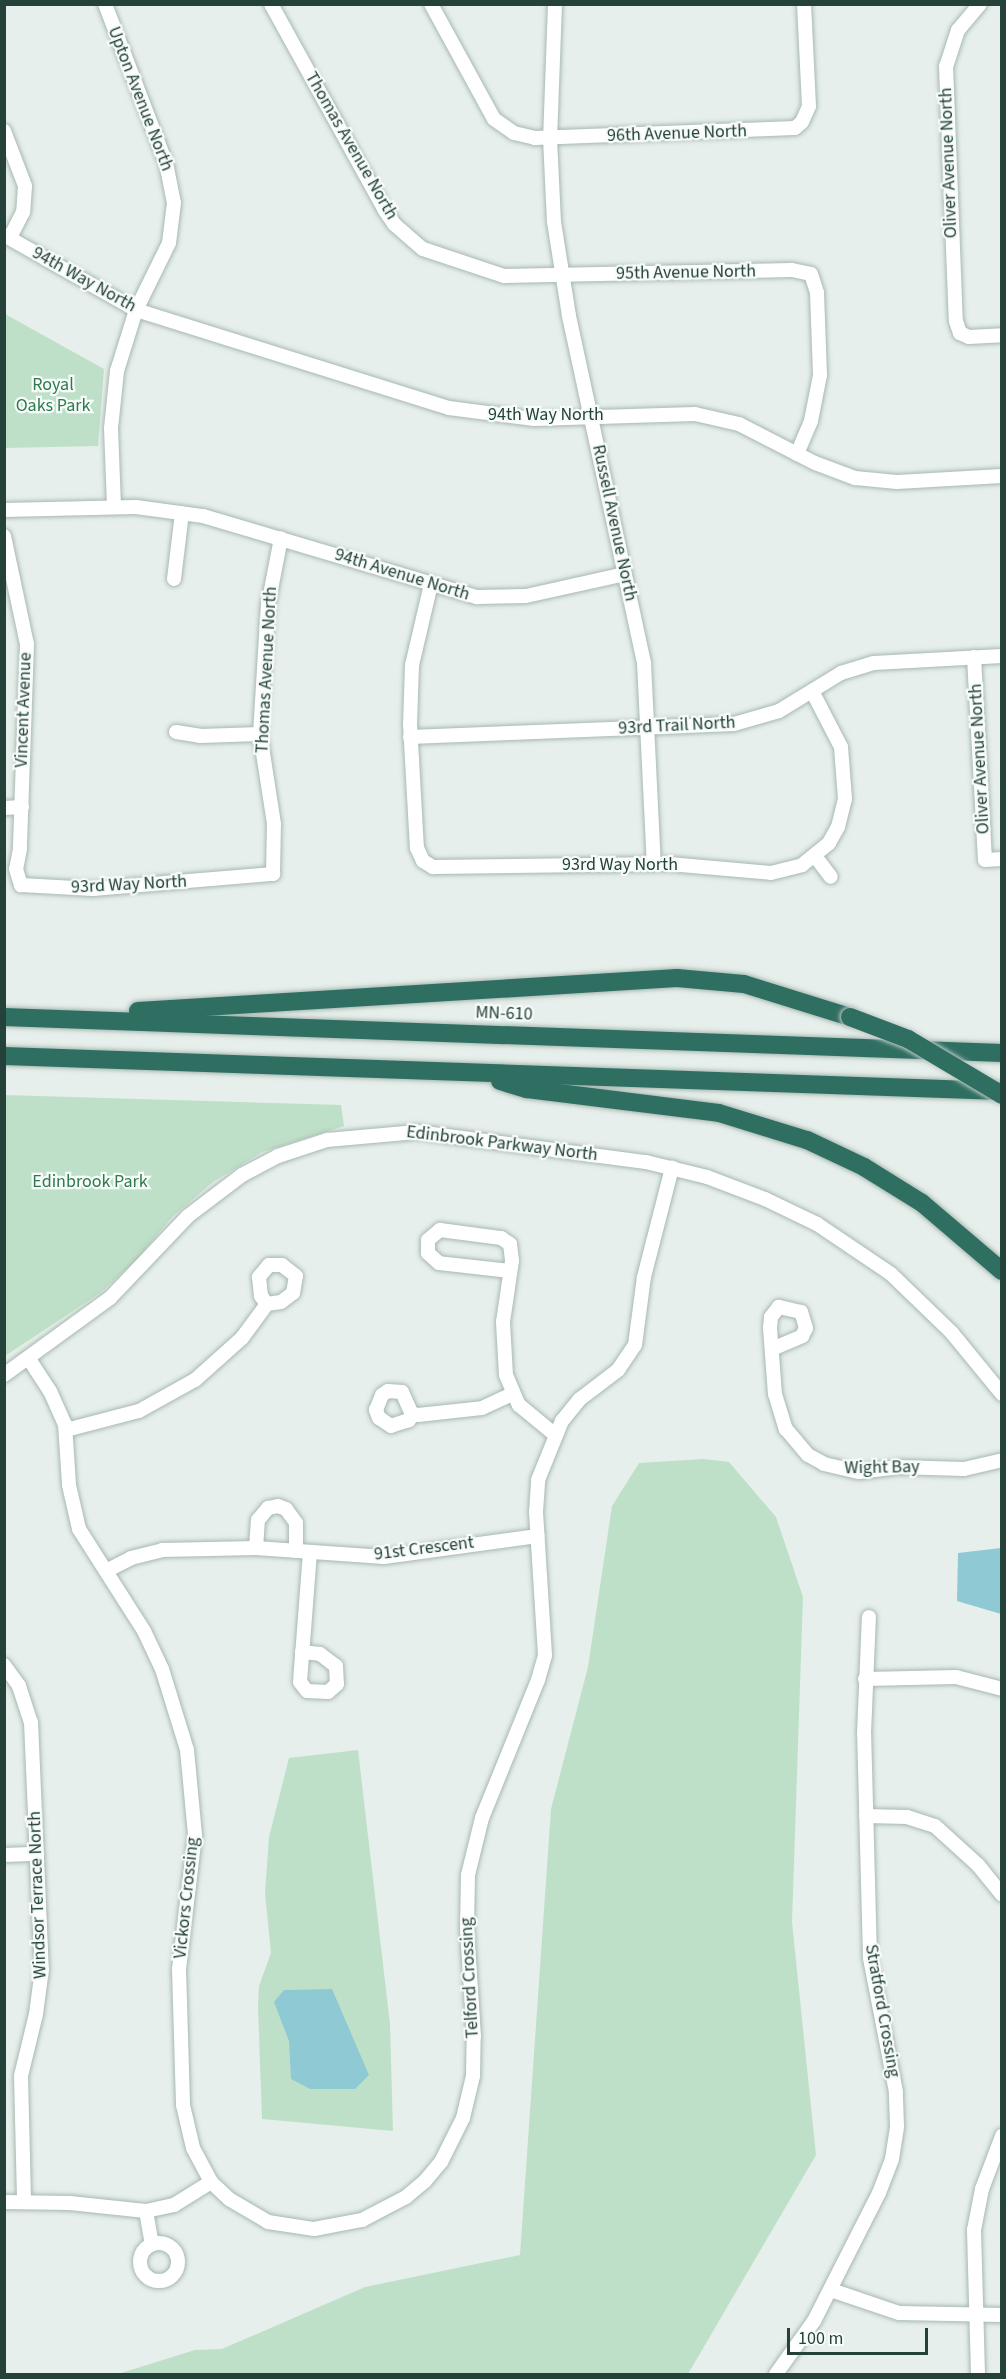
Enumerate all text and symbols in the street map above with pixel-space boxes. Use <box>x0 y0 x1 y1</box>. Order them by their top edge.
street label: Upton Avenue North <box>103 24 177 174</box>
street label: Thomas Avenue North <box>300 68 402 224</box>
street label: Oliver Avenue North <box>936 87 962 239</box>
street label: 96th Avenue North <box>607 121 747 147</box>
street label: 94th Way North <box>28 242 140 318</box>
street label: 95th Avenue North <box>616 261 756 285</box>
park label: Royal Oaks Park <box>16 375 90 418</box>
street label: 94th Way North <box>488 404 604 426</box>
street label: Russell Avenue North <box>587 443 641 603</box>
street label: 94th Avenue North <box>332 544 472 606</box>
street label: Thomas Avenue North <box>252 586 282 754</box>
street label: Vincent Avenue <box>11 652 37 768</box>
street label: Oliver Avenue North <box>965 683 995 835</box>
street label: 93rd Trail North <box>618 712 736 740</box>
street label: 93rd Way North <box>562 854 678 876</box>
street label: 93rd Way North <box>71 871 187 899</box>
street label: MN-610 <box>475 1002 533 1026</box>
street label: Edinbrook Parkway North <box>405 1122 599 1166</box>
park label: Edinbrook Park <box>32 1171 148 1193</box>
street label: Wight Bay <box>844 1457 920 1479</box>
street label: 91st Crescent <box>373 1532 475 1566</box>
street label: Windsor Terrace North <box>24 1811 52 1979</box>
street label: Vickors Crossing <box>170 1836 204 1960</box>
street label: Telford Crossing <box>456 1917 484 2039</box>
street label: Stratford Crossing <box>860 1943 904 2079</box>
scale bar <box>790 2316 931 2354</box>
text: 100 m <box>798 2326 843 2351</box>

